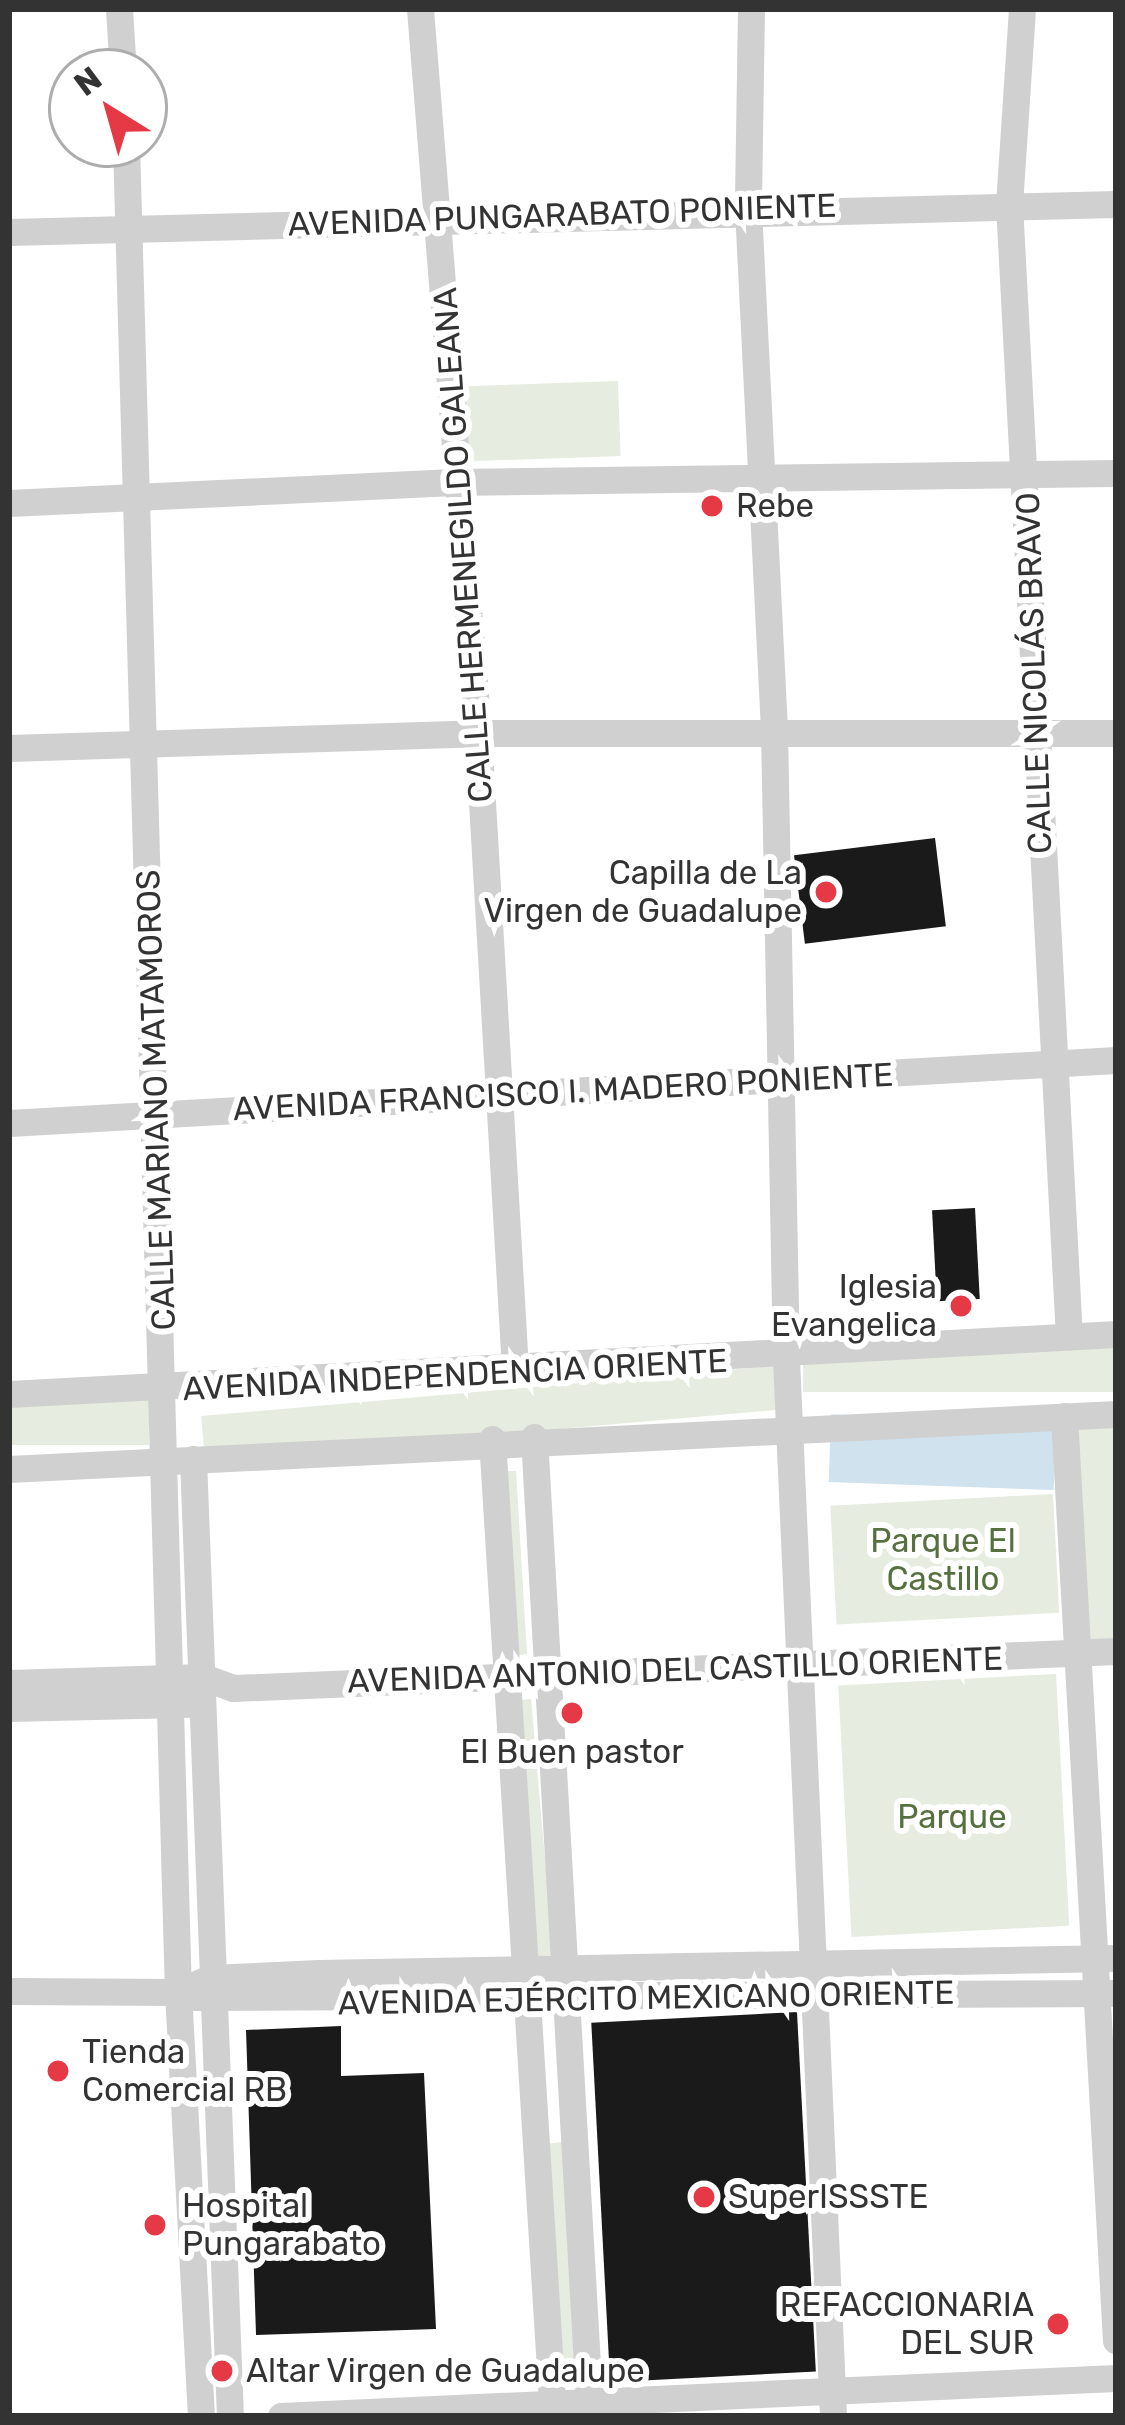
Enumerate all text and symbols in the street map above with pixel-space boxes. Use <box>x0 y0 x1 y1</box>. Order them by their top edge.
north arrow <box>48 48 168 168</box>
text: N <box>67 59 109 104</box>
street label: AVENIDA PUNGARABATO PONIENTE <box>287 186 837 244</box>
street label: CALLE HERMENEGILDO GALEANA <box>425 286 501 804</box>
place label: Rebe <box>736 486 814 526</box>
street label: CALLE NICOLÁS BRAVO <box>1008 492 1060 854</box>
marker: Rebe <box>699 493 725 519</box>
place label: Capilla de La Virgen de Guadalupe <box>483 853 802 931</box>
street label: CALLE MARIANO MATAMOROS <box>128 869 184 1331</box>
marker: Capilla de La Virgen de Guadalupe <box>813 879 839 905</box>
street label: AVENIDA FRANCISCO I. MADERO PONIENTE <box>231 1055 895 1129</box>
place label: Iglesia Evangelica <box>771 1267 937 1345</box>
marker: Iglesia Evangelica <box>948 1293 974 1319</box>
street label: AVENIDA INDEPENDENCIA ORIENTE <box>181 1341 729 1409</box>
park label: Parque El Castillo <box>870 1521 1016 1599</box>
street label: AVENIDA ANTONIO DEL CASTILLO ORIENTE <box>345 1639 1005 1701</box>
marker: El Buen pastor <box>559 1700 585 1726</box>
place label: El Buen pastor <box>460 1732 684 1772</box>
park label: Parque <box>897 1797 1007 1837</box>
street label: AVENIDA EJÉRCITO MEXICANO ORIENTE <box>337 1973 955 2023</box>
place label: Tienda Comercial RB <box>82 2032 287 2110</box>
marker: Tienda Comercial RB <box>45 2058 71 2084</box>
place label: SuperISSSTE <box>728 2177 929 2217</box>
marker: SuperISSSTE <box>691 2184 717 2210</box>
place label: Hospital Pungarabato <box>182 2186 381 2264</box>
marker: Hospital Pungarabato <box>139 2209 171 2241</box>
place label: REFACCIONARIA DEL SUR <box>780 2285 1034 2363</box>
marker: REFACCIONARIA DEL SUR <box>1045 2311 1071 2337</box>
place label: Altar Virgen de Guadalupe <box>246 2351 646 2391</box>
marker: Altar Virgen de Guadalupe <box>209 2358 235 2384</box>

